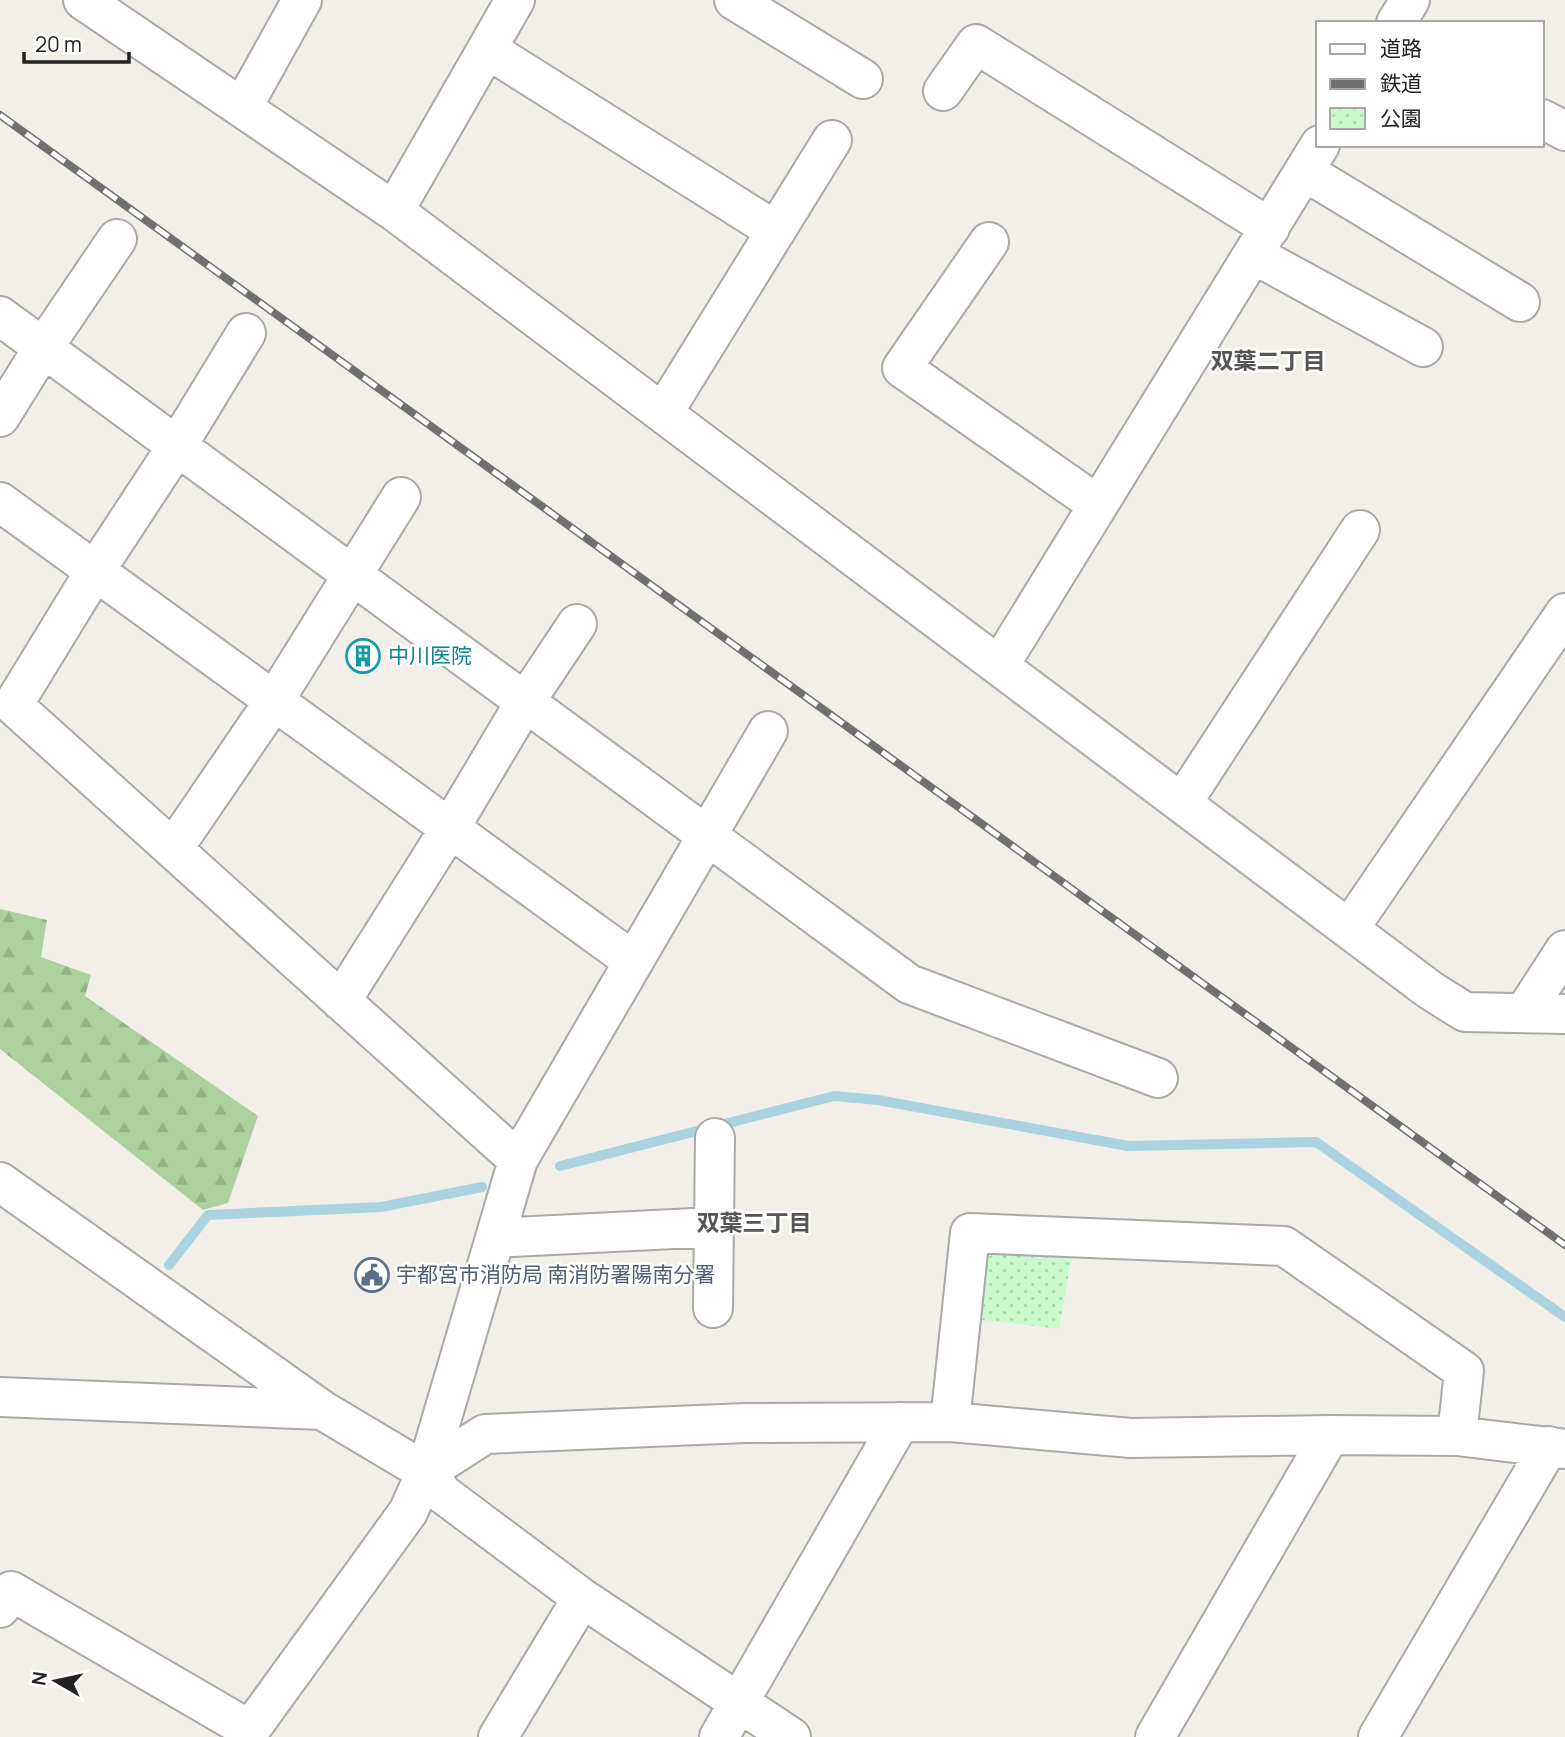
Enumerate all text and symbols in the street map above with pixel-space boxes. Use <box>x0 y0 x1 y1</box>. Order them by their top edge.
scale bar <box>24 21 130 65</box>
legend <box>1316 21 1544 147</box>
text: 20 m <box>35 30 82 58</box>
text: 道路 <box>1380 34 1422 62</box>
text: 鉄道 <box>1380 69 1422 97</box>
text: 公園 <box>1380 104 1422 132</box>
district label: 双葉二丁目 <box>1211 344 1326 376</box>
building icon: 中川医院 <box>344 637 382 675</box>
place label: 中川医院 <box>388 641 472 669</box>
district label: 双葉三丁目 <box>697 1206 812 1238</box>
public building icon: 宇都宮市消防局 南消防署陽南分署 <box>353 1256 391 1294</box>
place label: 宇都宮市消防局 南消防署陽南分署 <box>396 1260 715 1288</box>
north arrow <box>21 1646 91 1716</box>
text: N <box>25 1670 53 1687</box>

